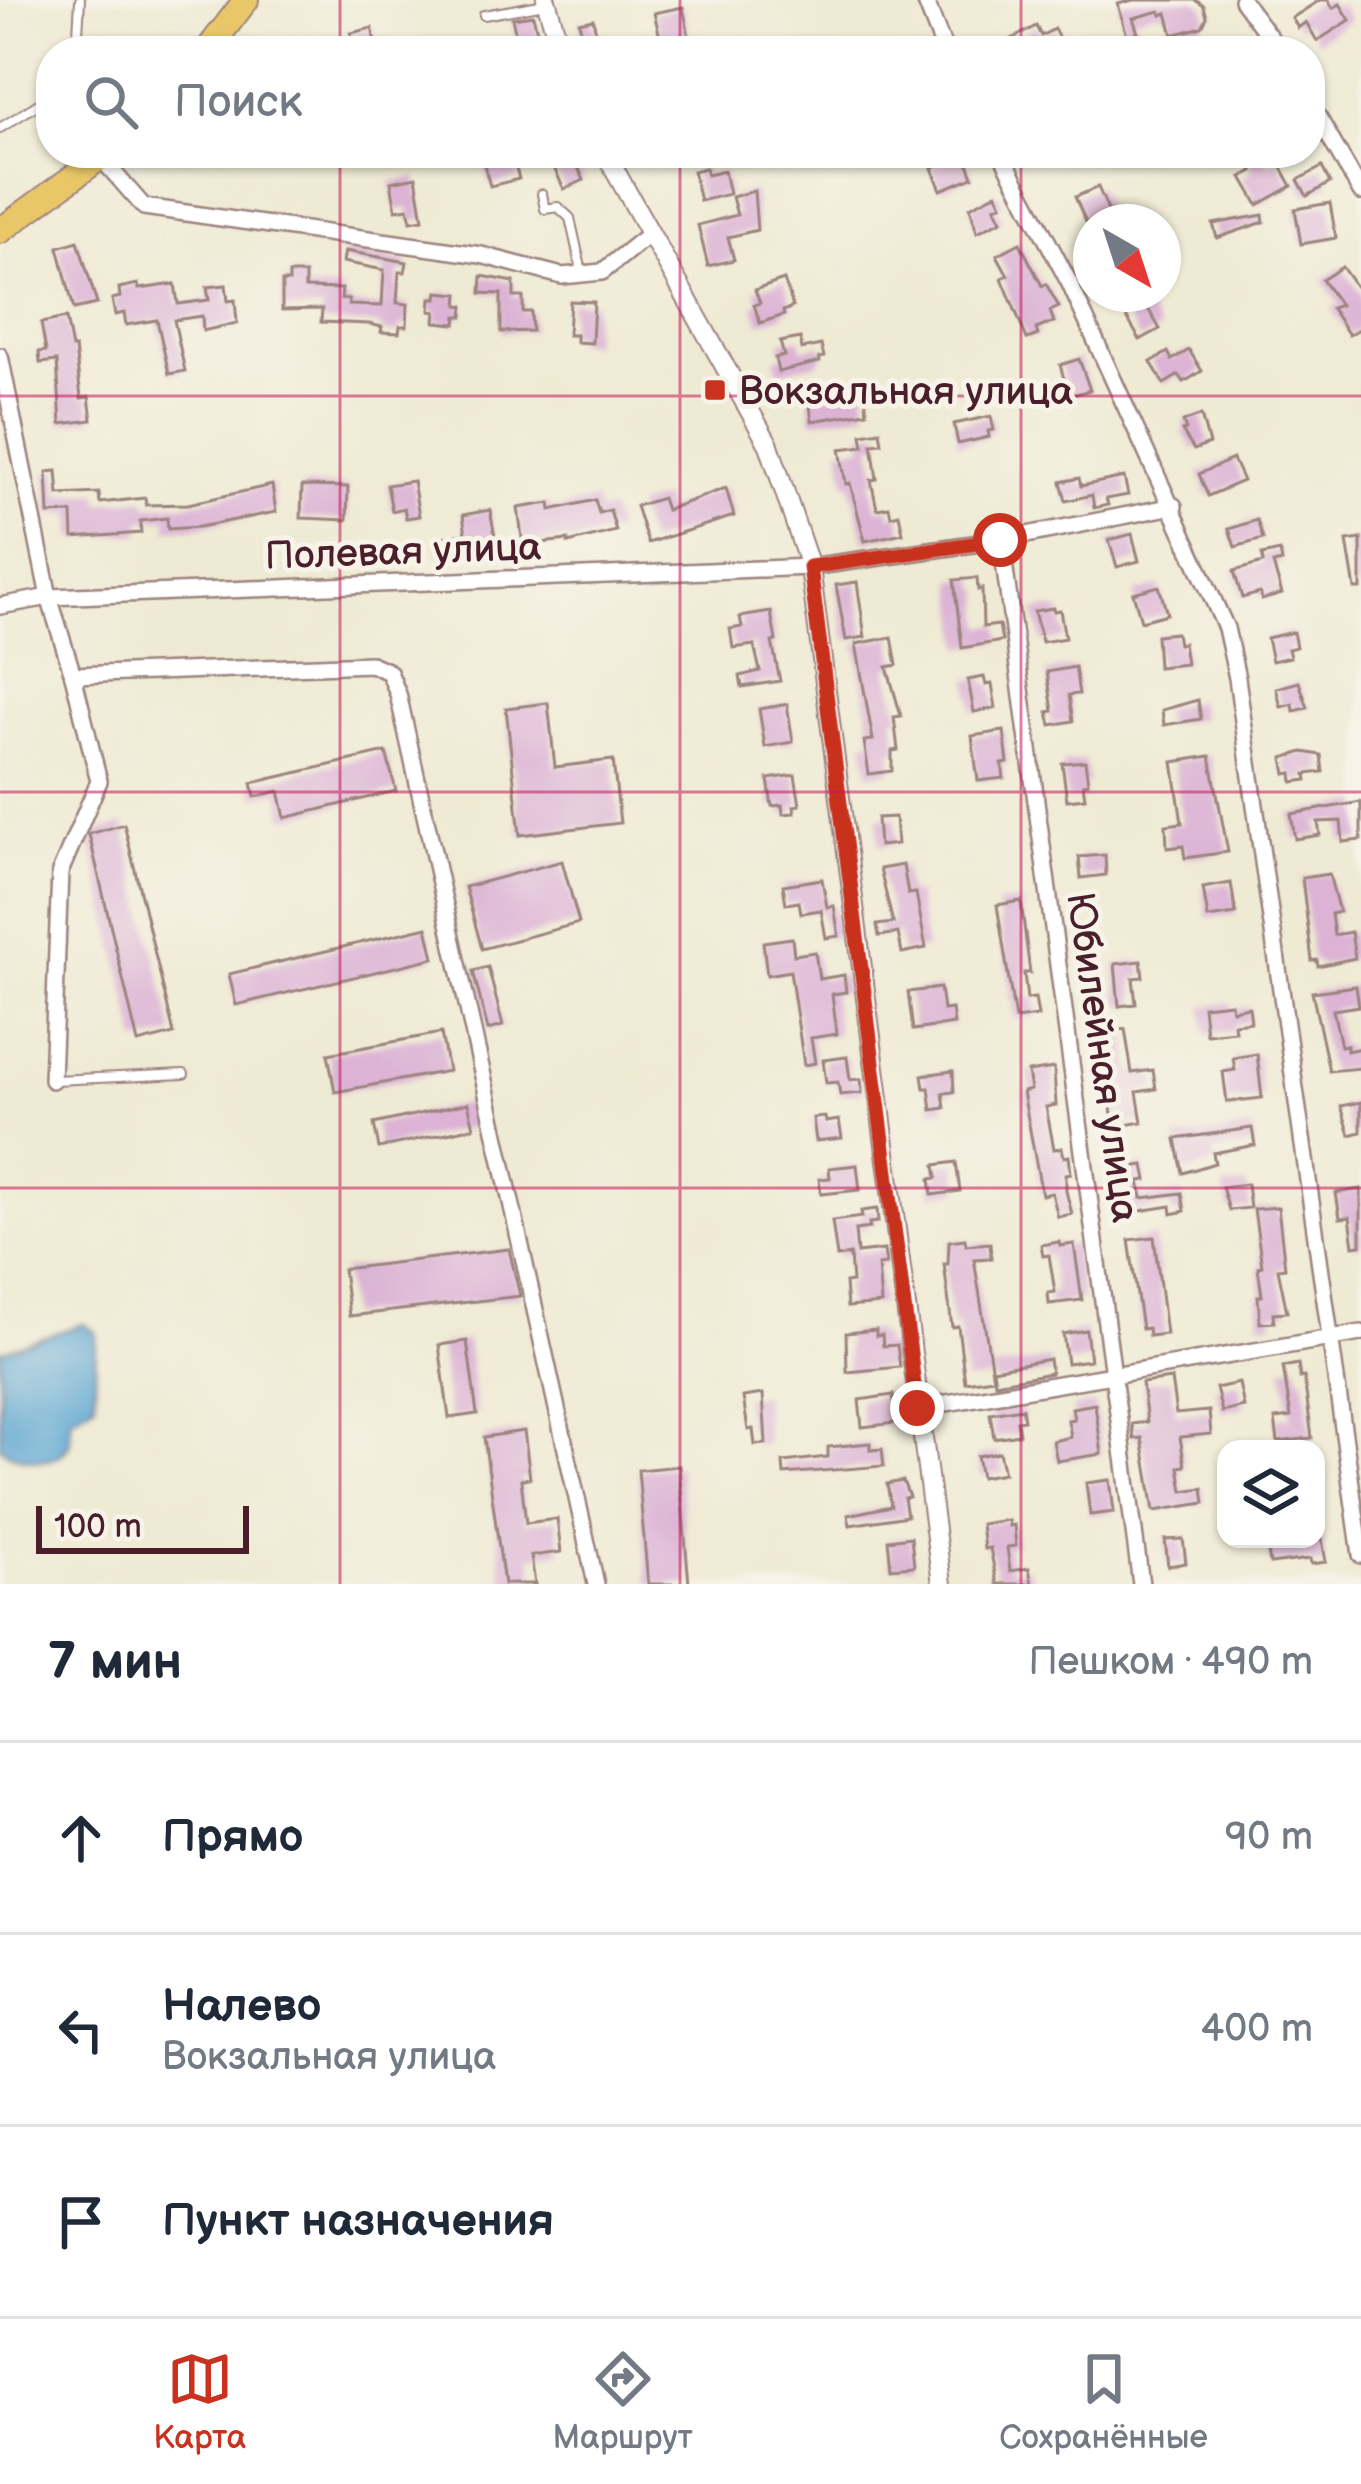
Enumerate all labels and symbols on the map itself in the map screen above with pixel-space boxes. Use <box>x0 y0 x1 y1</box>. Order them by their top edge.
north arrow <box>1073 204 1181 312</box>
place label: Вокзальная улица <box>739 369 1073 416</box>
marker: Вокзальная улица <box>702 377 728 403</box>
route start <box>973 513 1027 567</box>
street label: Полевая улица <box>264 524 542 581</box>
street label: Юбилейная улица <box>1055 889 1148 1225</box>
route end <box>890 1381 944 1435</box>
scale bar <box>36 1500 249 1553</box>

